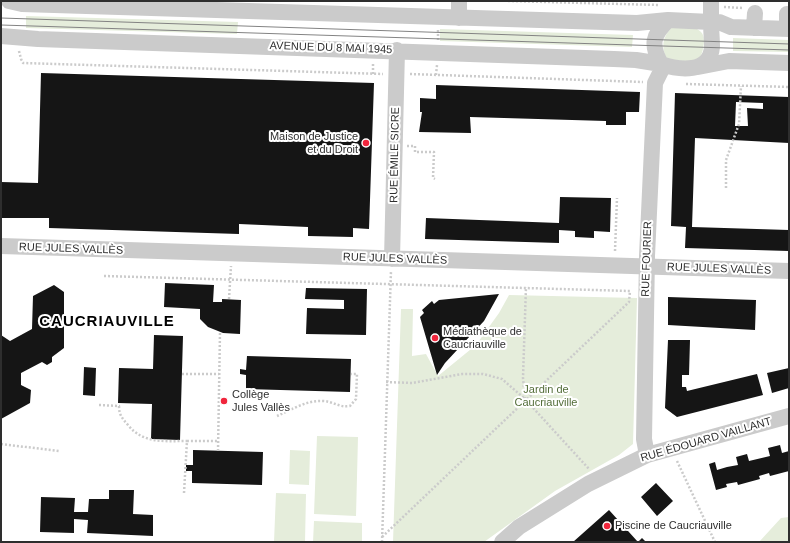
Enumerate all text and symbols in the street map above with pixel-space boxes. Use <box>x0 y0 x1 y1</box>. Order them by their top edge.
street label: AVENUE DU 8 MAI 1945 <box>269 39 393 57</box>
street label: RUE ÉMILE SICRE <box>388 107 402 203</box>
place label: Maison de Justice et du Droit <box>270 130 358 156</box>
marker: Maison de Justice et du Droit <box>361 138 371 148</box>
street label: RUE FOURIER <box>639 221 655 297</box>
street label: RUE JULES VALLÈS <box>19 241 123 257</box>
street label: RUE JULES VALLÈS <box>343 251 447 267</box>
street label: RUE JULES VALLÈS <box>667 261 771 277</box>
district label: CAUCRIAUVILLE <box>39 313 175 331</box>
place label: Médiathèque de Caucriauville <box>443 325 522 351</box>
marker: Médiathèque de Caucriauville <box>430 333 440 343</box>
park label: Jardin de Caucriauville <box>515 383 577 409</box>
place label: Collège Jules Vallès <box>232 388 290 414</box>
marker: Collège Jules Vallès <box>219 396 229 406</box>
street label: RUE ÉDOUARD VAILLANT <box>639 415 773 465</box>
place label: Piscine de Caucriauville <box>615 519 732 533</box>
marker: Piscine de Caucriauville <box>602 521 612 531</box>

